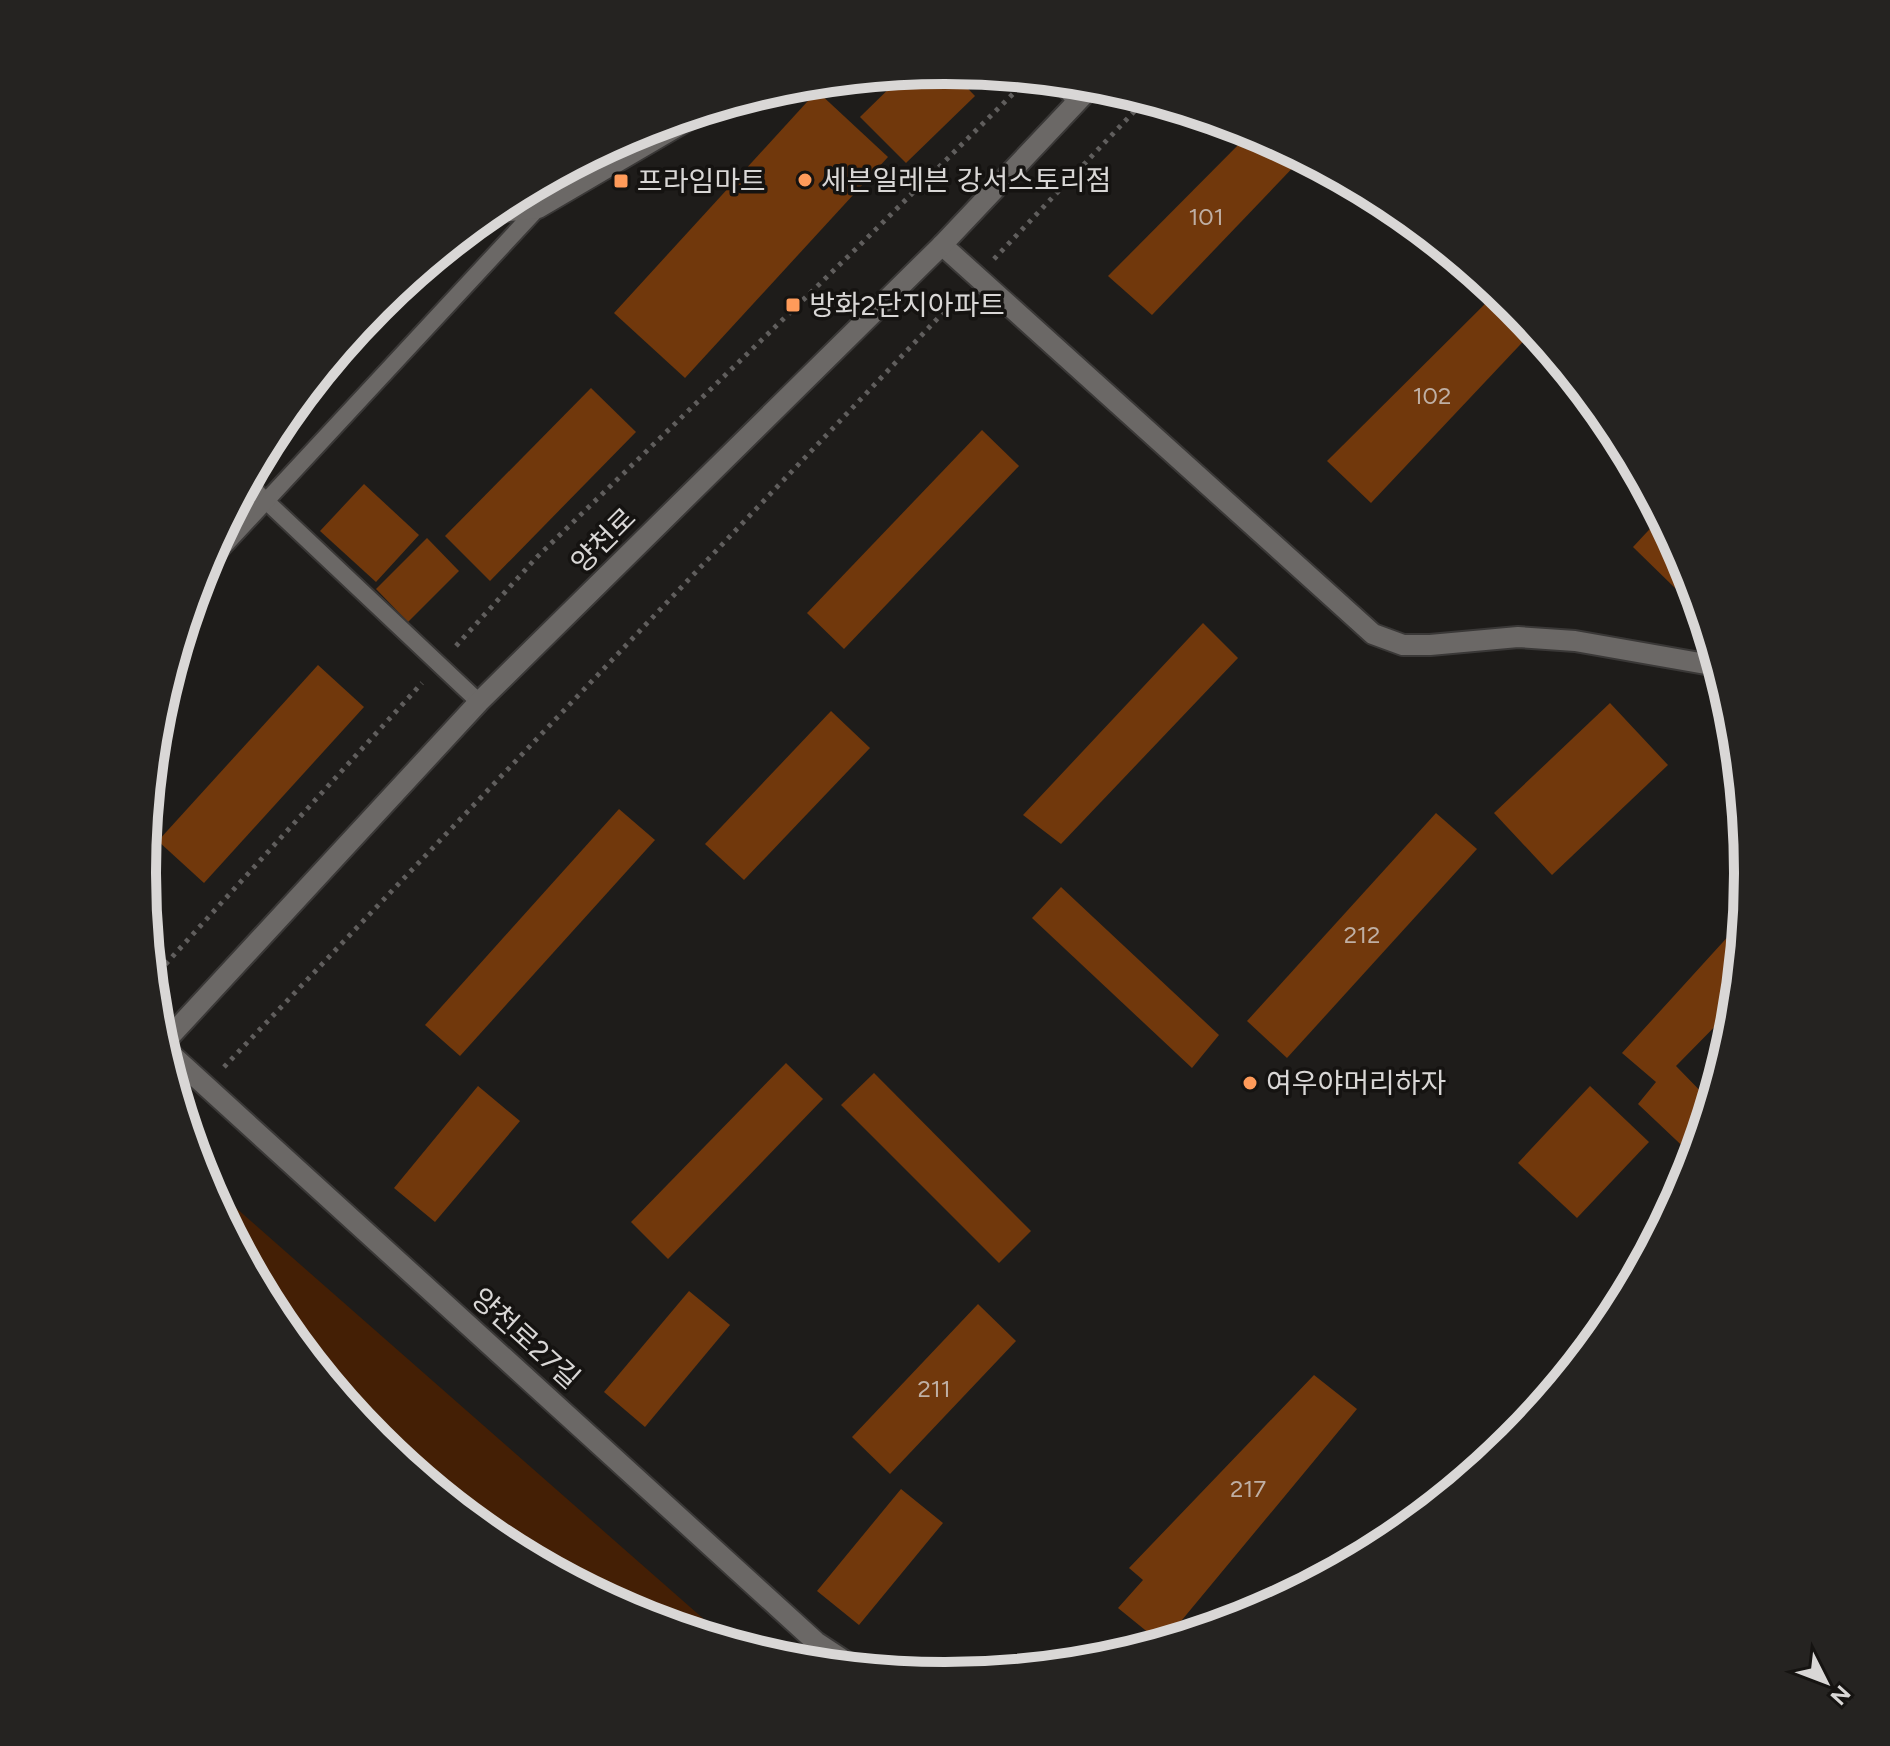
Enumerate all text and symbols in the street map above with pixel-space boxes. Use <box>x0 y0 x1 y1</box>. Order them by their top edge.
place label: 세븐일레븐 강서스토리점 <box>821 163 1111 197</box>
place label: 프라임마트 <box>637 164 766 198</box>
marker: 세븐일레븐 강서스토리점 <box>796 171 814 189</box>
marker: 프라임마트 <box>612 172 630 190</box>
house number: 101 <box>1188 202 1224 231</box>
place label: 방화2단지아파트 <box>809 288 1005 322</box>
marker: 방화2단지아파트 <box>784 296 802 314</box>
house number: 102 <box>1413 381 1451 410</box>
street label: 양천로 <box>564 501 642 579</box>
house number: 212 <box>1344 920 1380 949</box>
place label: 여우야머리하자 <box>1266 1066 1446 1100</box>
marker: 여우야머리하자 <box>1241 1074 1259 1092</box>
street label: 양천로27길 <box>465 1281 587 1395</box>
house number: 211 <box>917 1374 951 1403</box>
house number: 217 <box>1230 1474 1266 1503</box>
north arrow <box>1786 1642 1866 1722</box>
text: N <box>1825 1680 1856 1710</box>

